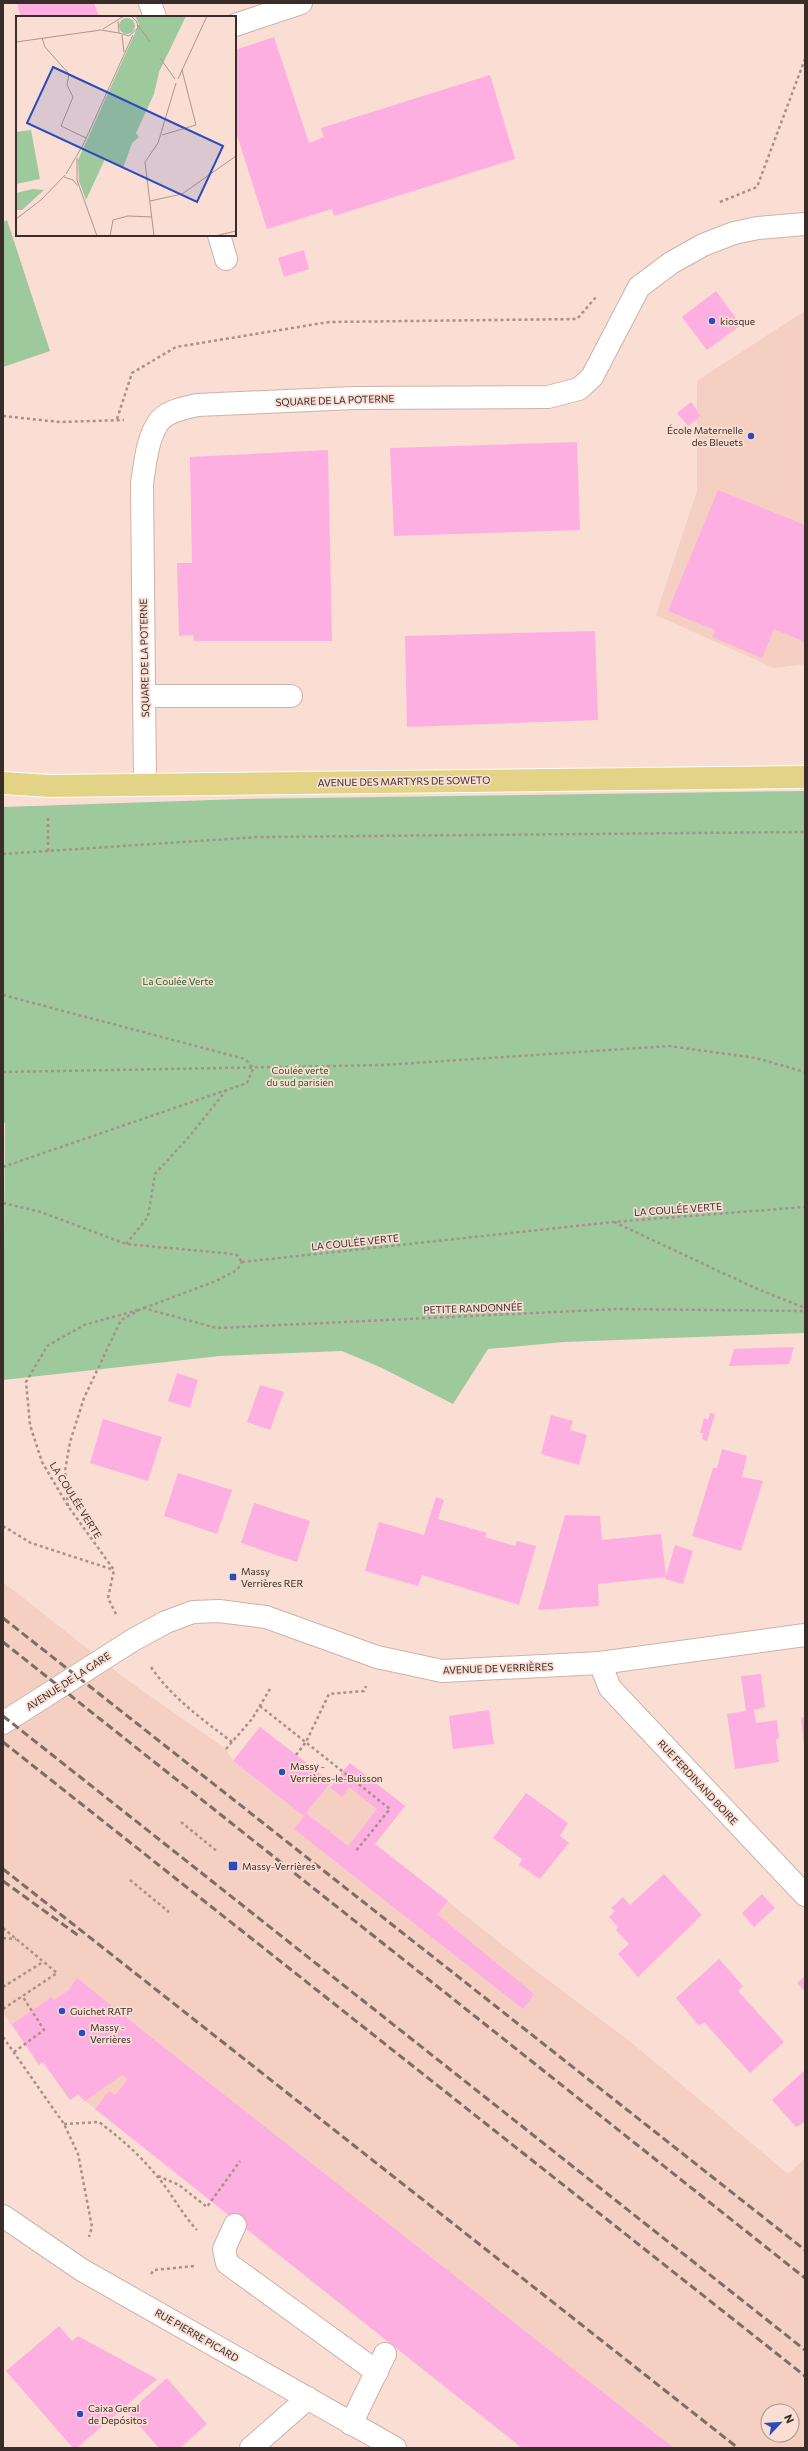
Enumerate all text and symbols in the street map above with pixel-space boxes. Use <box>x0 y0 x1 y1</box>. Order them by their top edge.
inset map <box>16 16 236 236</box>
place label: kiosque <box>720 315 755 327</box>
marker: kiosque <box>707 316 717 326</box>
street label: SQUARE DE LA POTERNE <box>275 392 395 408</box>
place label: École Maternelle des Bleuets <box>667 424 743 448</box>
marker: École Maternelle des Bleuets <box>746 431 756 441</box>
street label: SQUARE DE LA POTERNE <box>137 598 151 718</box>
street label: AVENUE DES MARTYRS DE SOWETO <box>318 773 490 789</box>
park label: La Coulée Verte <box>142 975 214 987</box>
park label: Coulée verte du sud parisien <box>267 1064 333 1088</box>
street label: LA COULÉE VERTE <box>634 1200 722 1218</box>
street label: LA COULÉE VERTE <box>311 1231 399 1253</box>
street label: PETITE RANDONNÉE <box>423 1300 523 1316</box>
street label: LA COULÉE VERTE <box>48 1459 104 1541</box>
place label: Massy Verrières RER <box>241 1565 303 1589</box>
marker: Massy Verrières RER <box>228 1572 238 1582</box>
street label: AVENUE DE LA GARE <box>24 1649 113 1713</box>
street label: AVENUE DE VERRIÈRES <box>443 1660 553 1676</box>
street label: RUE FERDINAND BOIRE <box>656 1737 740 1827</box>
place label: Massy - Verrières-le-Buisson <box>290 1760 383 1784</box>
marker: Massy - Verrières-le-Buisson <box>277 1767 287 1777</box>
marker: Massy-Verrières <box>227 1860 239 1872</box>
place label: Massy-Verrières <box>242 1860 316 1872</box>
place label: Guichet RATP <box>70 2005 133 2017</box>
marker: Guichet RATP <box>57 2006 67 2016</box>
place label: Massy - Verrières <box>90 2021 131 2045</box>
marker: Massy - Verrières <box>77 2028 87 2038</box>
street label: RUE PIERRE PICARD <box>153 2306 241 2364</box>
place label: Caixa Geral de Depósitos <box>88 2402 147 2426</box>
north arrow <box>760 2403 800 2443</box>
marker: Caixa Geral de Depósitos <box>75 2409 85 2419</box>
text: N <box>782 2412 797 2425</box>

